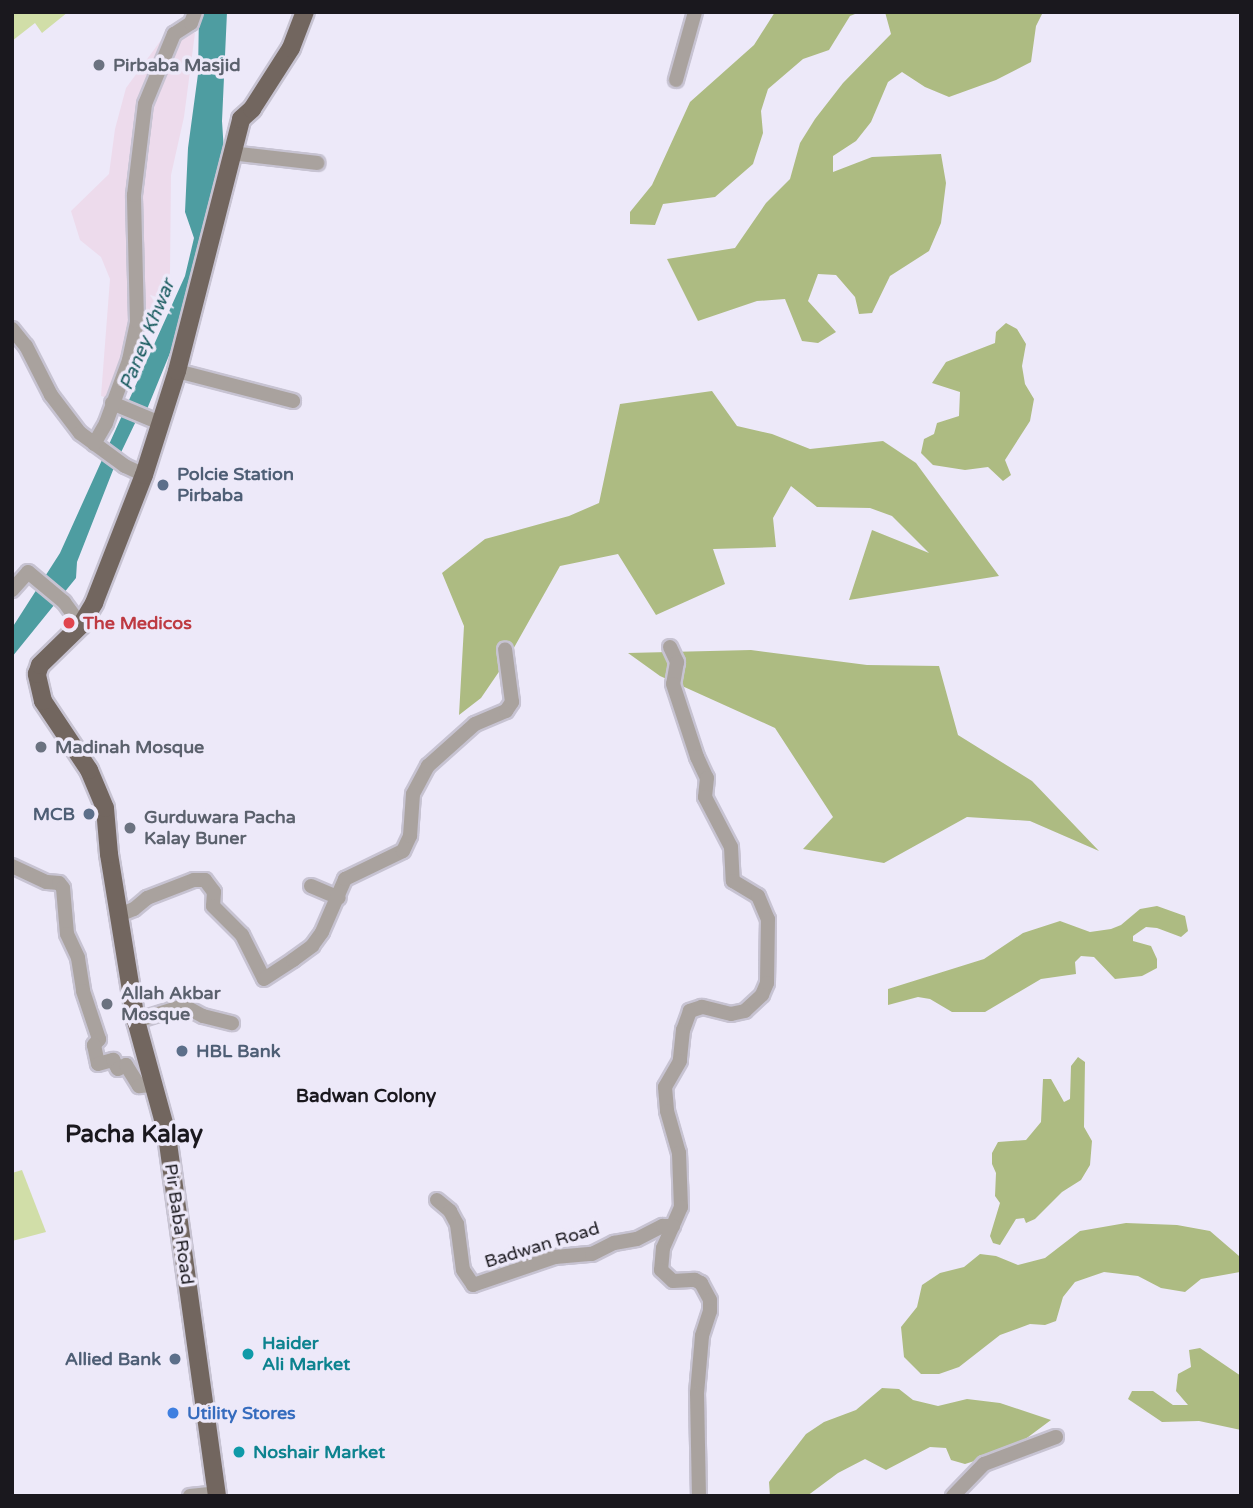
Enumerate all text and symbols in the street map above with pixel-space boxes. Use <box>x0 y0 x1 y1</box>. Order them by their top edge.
place label: Pirbaba Masjid <box>113 54 241 76</box>
marker: Pirbaba Masjid <box>91 57 107 73</box>
water label: Paney Khwar <box>115 276 181 394</box>
place label: Polcie Station Pirbaba <box>177 464 294 506</box>
marker: Polcie Station Pirbaba <box>155 477 171 493</box>
place label: The Medicos <box>83 612 192 634</box>
marker: The Medicos <box>61 615 77 631</box>
place label: Madinah Mosque <box>55 736 204 758</box>
marker: Madinah Mosque <box>33 739 49 755</box>
place label: MCB <box>33 803 75 825</box>
marker: MCB <box>81 806 97 822</box>
place label: Gurduwara Pacha Kalay Buner <box>144 807 296 850</box>
marker: Gurduwara Pacha Kalay Buner <box>122 820 138 836</box>
place label: Allah Akbar Mosque <box>121 983 221 1026</box>
marker: Allah Akbar Mosque <box>99 996 115 1012</box>
place label: HBL Bank <box>196 1040 280 1062</box>
marker: HBL Bank <box>174 1043 190 1059</box>
district label: Badwan Colony <box>296 1086 436 1108</box>
district label: Pacha Kalay <box>65 1121 203 1149</box>
street label: Pir Baba Road <box>160 1162 198 1286</box>
street label: Badwan Road <box>482 1217 602 1273</box>
place label: Haider Ali Market <box>262 1333 350 1376</box>
marker: Haider Ali Market <box>240 1346 256 1362</box>
place label: Allied Bank <box>65 1348 161 1370</box>
marker: Allied Bank <box>167 1351 183 1367</box>
place label: Utility Stores <box>187 1402 296 1424</box>
marker: Utility Stores <box>165 1405 181 1421</box>
place label: Noshair Market <box>253 1441 385 1463</box>
marker: Noshair Market <box>231 1444 247 1460</box>

